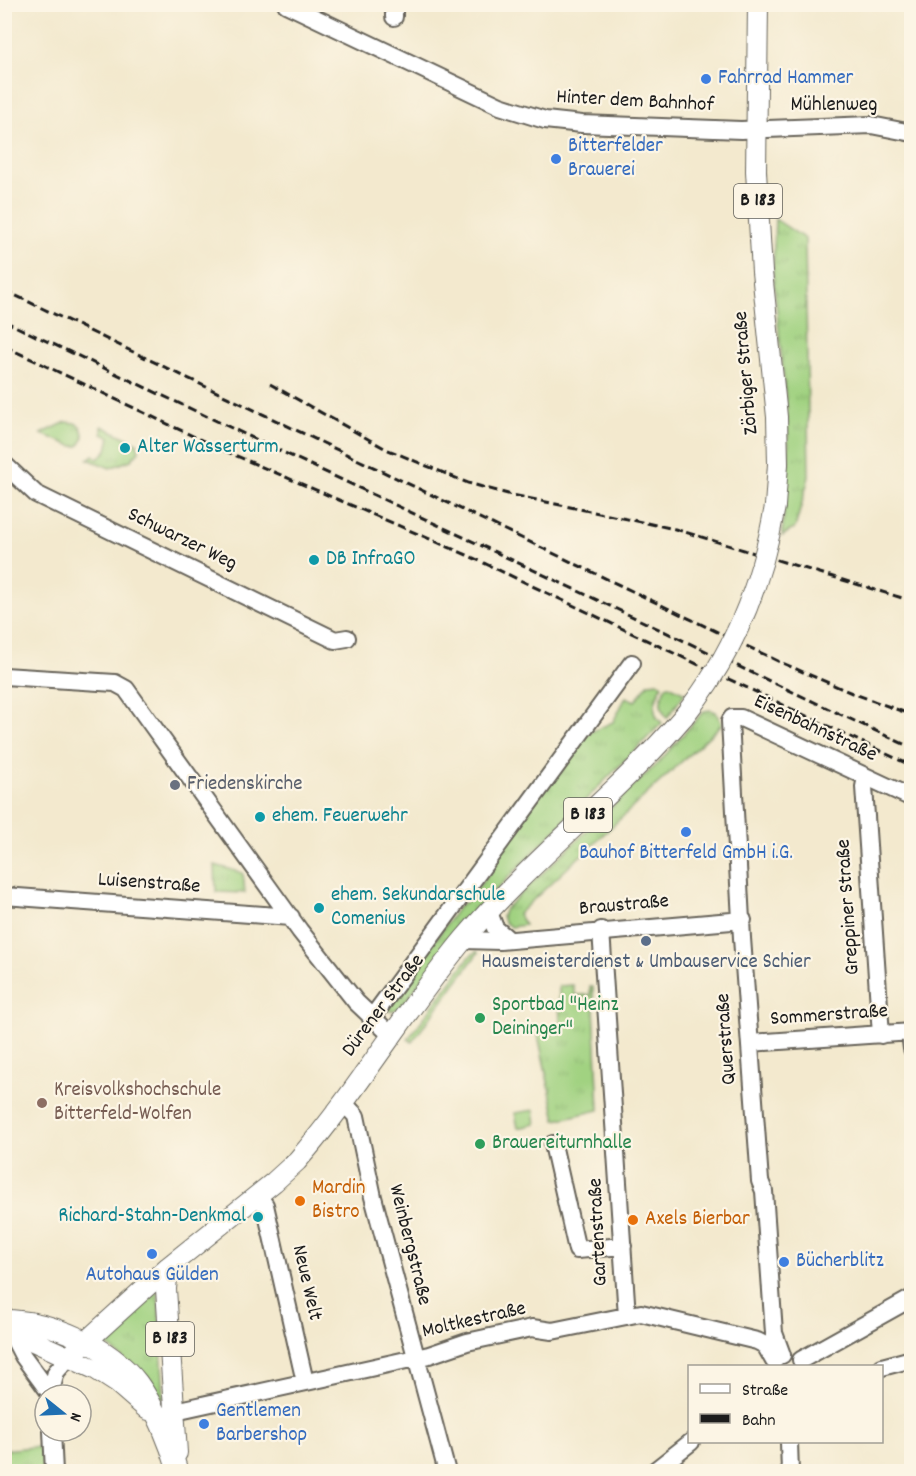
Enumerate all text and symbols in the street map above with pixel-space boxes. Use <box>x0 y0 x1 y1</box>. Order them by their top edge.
place label: Fahrrad Hammer <box>718 64 854 94</box>
marker: Fahrrad Hammer <box>699 72 713 86</box>
street label: Hinter dem Bahnhof <box>555 83 715 121</box>
street label: Mühlenweg <box>791 91 877 121</box>
place label: Bitterfelder Brauerei <box>568 132 663 186</box>
marker: Bitterfelder Brauerei <box>549 152 563 166</box>
road number: B 183 <box>734 184 782 218</box>
street label: Zörbiger Straße <box>727 310 767 436</box>
place label: Alter Wasserturm <box>137 433 279 463</box>
marker: Alter Wasserturm <box>118 441 132 455</box>
street label: Schwarzer Weg <box>122 500 242 580</box>
place label: DB InfraGO <box>326 545 416 575</box>
marker: DB InfraGO <box>307 553 321 567</box>
street label: Eisenbahnstraße <box>748 687 882 771</box>
place label: Friedenskirche <box>187 770 302 800</box>
marker: Friedenskirche <box>168 778 182 792</box>
road number: B 183 <box>564 798 612 832</box>
place label: ehem. Feuerwehr <box>272 802 408 832</box>
marker: ehem. Feuerwehr <box>253 810 267 824</box>
marker: Bauhof Bitterfeld GmbH i.G. <box>679 825 693 839</box>
street label: Greppiner Straße <box>829 838 869 976</box>
place label: Bauhof Bitterfeld GmbH i.G. <box>579 839 793 869</box>
street label: Luisenstraße <box>97 865 201 903</box>
place label: ehem. Sekundarschule Comenius <box>331 881 505 935</box>
street label: Braustraße <box>578 887 670 925</box>
marker: ehem. Sekundarschule Comenius <box>312 901 326 915</box>
marker: Hausmeisterdienst & Umbauservice Schier <box>639 934 653 948</box>
street label: Dürener Straße <box>335 948 433 1064</box>
place label: Hausmeisterdienst & Umbauservice Schier <box>481 948 811 978</box>
place label: Sportbad "Heinz Deininger" <box>492 991 618 1045</box>
street label: Querstraße <box>709 992 745 1086</box>
street label: Sommerstraße <box>769 997 889 1035</box>
marker: Sportbad "Heinz Deininger" <box>473 1011 487 1025</box>
place label: Kreisvolkshochschule Bitterfeld-Wolfen <box>54 1076 221 1130</box>
marker: Kreisvolkshochschule Bitterfeld-Wolfen <box>35 1096 49 1110</box>
place label: Brauereiturnhalle <box>492 1129 632 1159</box>
marker: Brauereiturnhalle <box>473 1137 487 1151</box>
place label: Mardin Bistro <box>312 1174 365 1228</box>
street label: Gartenstraße <box>581 1177 617 1287</box>
street label: Weinbergstraße <box>379 1181 439 1309</box>
marker: Mardin Bistro <box>293 1194 307 1208</box>
place label: Richard-Stahn-Denkmal <box>58 1202 246 1232</box>
place label: Axels Bierbar <box>645 1205 750 1235</box>
marker: Richard-Stahn-Denkmal <box>251 1210 265 1224</box>
marker: Axels Bierbar <box>626 1213 640 1227</box>
street label: Neue Welt <box>283 1242 329 1324</box>
marker: Autohaus Gülden <box>145 1247 159 1261</box>
place label: Bücherblitz <box>796 1247 884 1277</box>
marker: Bücherblitz <box>777 1255 791 1269</box>
place label: Autohaus Gülden <box>85 1261 219 1291</box>
street label: Moltkestraße <box>419 1294 529 1348</box>
road number: B 183 <box>146 1322 194 1356</box>
legend <box>688 1365 883 1443</box>
text: Straße <box>742 1379 788 1404</box>
north arrow <box>33 1383 93 1443</box>
place label: Gentlemen Barbershop <box>216 1397 307 1451</box>
text: Bahn <box>742 1409 776 1434</box>
text: N <box>63 1410 87 1424</box>
marker: Gentlemen Barbershop <box>197 1417 211 1431</box>

